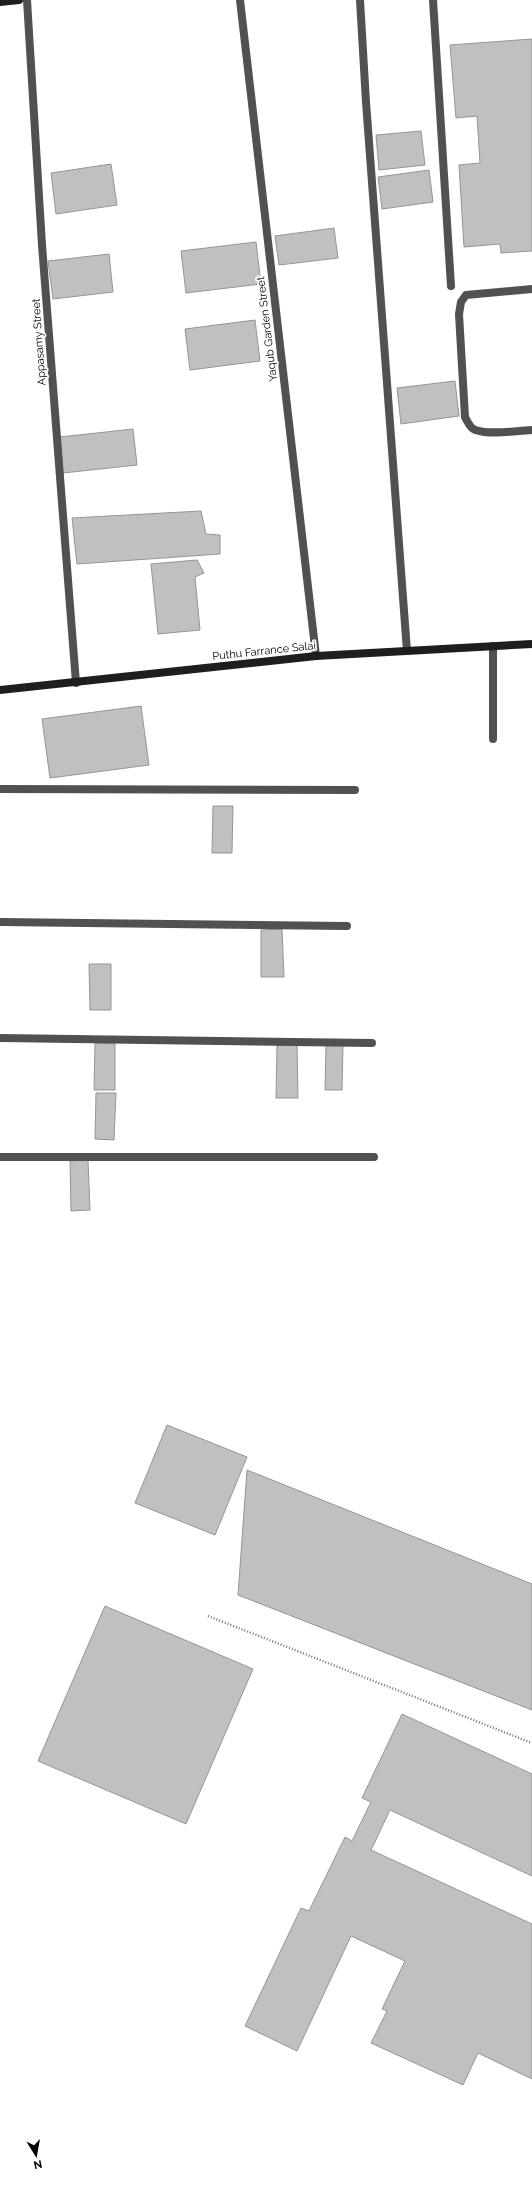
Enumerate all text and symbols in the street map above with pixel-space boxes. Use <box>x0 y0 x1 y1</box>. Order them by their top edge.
street label: Yaqub Garden Street <box>254 275 280 382</box>
street label: Appasamy Street <box>29 298 49 386</box>
street label: Puthu Farrance Salai <box>212 639 316 663</box>
north arrow <box>16 2135 56 2175</box>
text: N <box>32 2157 43 2172</box>

